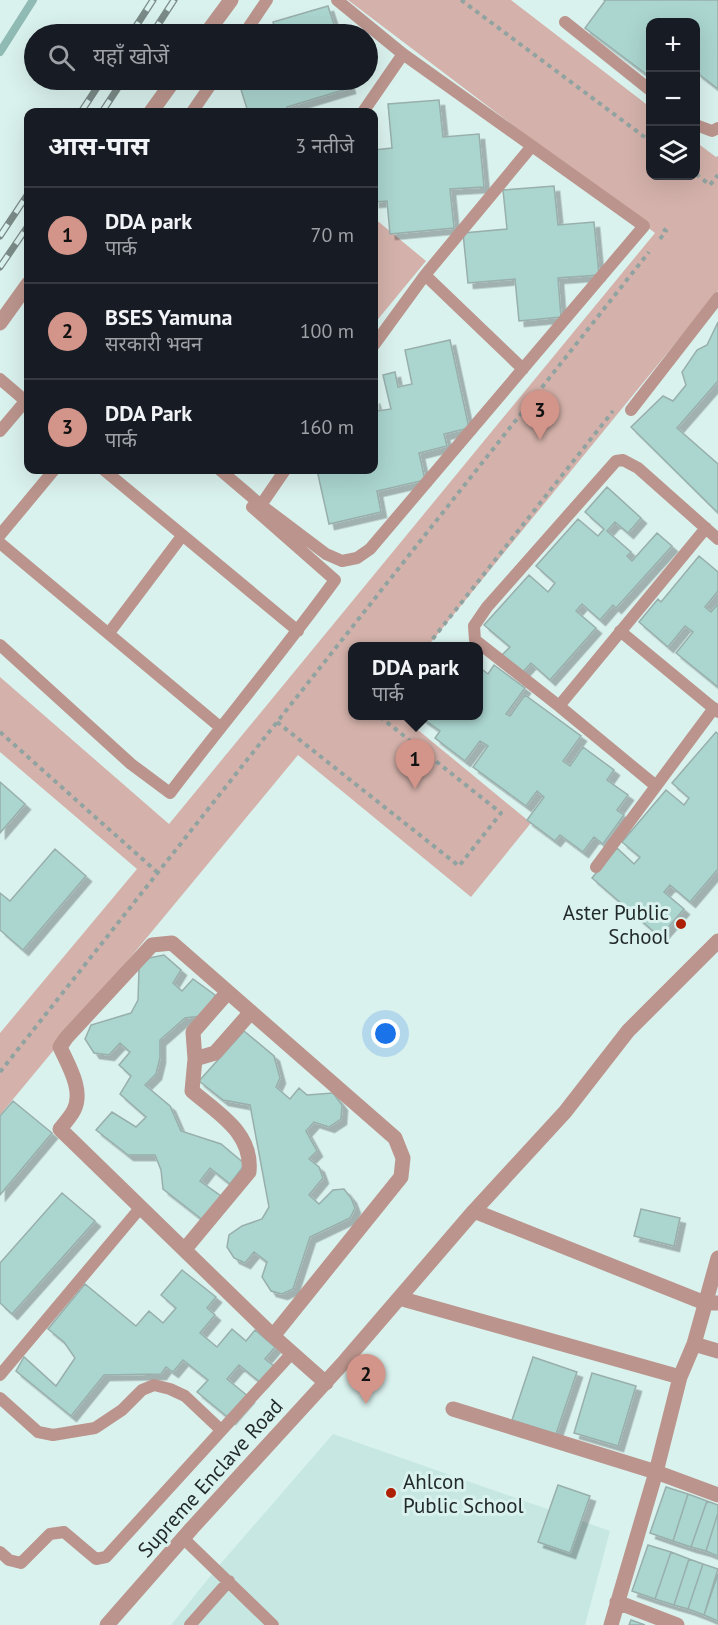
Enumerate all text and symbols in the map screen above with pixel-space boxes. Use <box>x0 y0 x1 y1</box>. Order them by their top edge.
map controls <box>646 18 700 180</box>
button: + <box>646 18 700 72</box>
search box <box>24 24 378 90</box>
icon: search <box>45 41 78 74</box>
text: यहाँ खोजें <box>93 42 169 70</box>
button: − <box>646 72 700 126</box>
button: layers <box>646 126 700 180</box>
text: आस-पास <box>48 129 149 162</box>
text: 3 नतीजे <box>295 133 354 159</box>
text: DDA park <box>105 207 192 235</box>
text: 1 <box>62 222 73 248</box>
text: 70 m <box>311 222 354 248</box>
text: पार्क <box>105 235 137 261</box>
text: BSES Yamuna <box>105 303 233 331</box>
text: 2 <box>62 318 73 344</box>
text: 100 m <box>300 318 354 344</box>
text: सरकारी भवन <box>105 331 202 357</box>
pin: 3 <box>520 390 560 440</box>
text: DDA Park <box>105 399 192 427</box>
text: 3 <box>62 414 73 440</box>
text: 160 m <box>300 414 354 440</box>
text: पार्क <box>105 427 137 453</box>
popup <box>348 642 483 720</box>
text: DDA park <box>372 653 459 681</box>
text: पार्क <box>372 681 404 707</box>
pin: 1 <box>396 740 434 789</box>
place label: Aster Public School <box>563 899 669 950</box>
marker: Aster Public School <box>674 917 688 931</box>
your location <box>371 1019 400 1048</box>
pin: 2 <box>346 1354 386 1404</box>
street label: Supreme Enclave Road <box>132 1393 288 1563</box>
place label: Ahlcon Public School <box>403 1468 524 1519</box>
marker: Ahlcon Public School <box>384 1486 398 1500</box>

